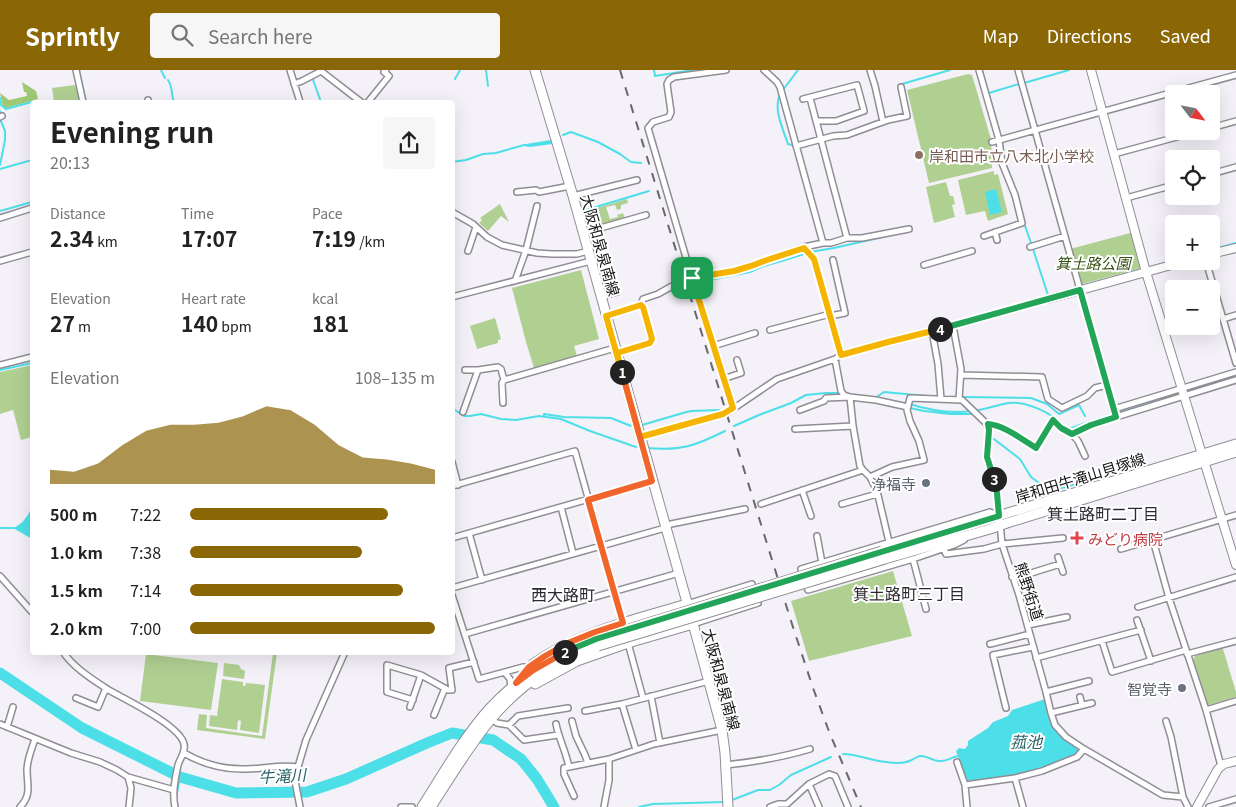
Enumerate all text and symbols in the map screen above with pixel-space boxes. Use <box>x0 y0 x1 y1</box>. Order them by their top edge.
search box <box>150 13 500 58</box>
text: Sprintly <box>25 18 120 53</box>
icon: search <box>168 21 196 49</box>
text: Search here <box>208 22 313 49</box>
text: Map <box>983 22 1019 48</box>
text: Directions <box>1047 22 1132 48</box>
text: Saved <box>1160 22 1211 48</box>
north arrow <box>1165 85 1220 140</box>
map controls <box>1165 85 1220 335</box>
text: Evening run <box>50 111 214 151</box>
button: share <box>383 117 435 169</box>
place label: 岸和田市立八木北小学校 <box>929 145 1094 166</box>
marker: 岸和田市立八木北小学校 <box>913 149 925 161</box>
text: 20:13 <box>50 150 90 174</box>
button: locate <box>1165 150 1220 205</box>
street label: 大阪和泉泉南線 <box>576 192 626 298</box>
text: Distance <box>50 203 106 223</box>
text: Time <box>181 203 214 223</box>
text: Pace <box>312 203 343 223</box>
button: + <box>1165 215 1220 270</box>
text: 2.34 <box>50 223 94 253</box>
text: 17:07 <box>181 223 237 253</box>
text: 7:19 <box>312 223 356 253</box>
text: km <box>94 231 118 251</box>
text: /km <box>356 231 385 251</box>
park label: 箕土路公園 <box>1055 252 1132 273</box>
pin <box>671 257 713 299</box>
icon: arrive <box>678 264 706 292</box>
button: − <box>1165 280 1220 335</box>
text: Elevation <box>50 288 111 308</box>
text: Heart rate <box>181 288 246 308</box>
text: kcal <box>312 288 338 308</box>
text: 27 <box>50 308 75 338</box>
text: 140 <box>181 308 218 338</box>
text: 181 <box>312 308 349 338</box>
text: m <box>75 316 91 336</box>
text: bpm <box>218 316 252 336</box>
pin: 4 <box>928 316 952 342</box>
text: 4 <box>936 319 945 339</box>
pin: 1 <box>610 360 634 384</box>
text: 1 <box>618 362 627 382</box>
text: Elevation <box>50 365 119 389</box>
text: 108–135 m <box>355 365 435 389</box>
street label: 岸和田牛滝山貝塚線 <box>1012 447 1148 507</box>
pin: 3 <box>982 466 1006 492</box>
text: 3 <box>990 469 999 489</box>
place label: 浄福寺 <box>871 473 916 494</box>
marker: 浄福寺 <box>920 477 932 489</box>
district label: 箕土路町二丁目 <box>1047 501 1159 525</box>
text: 500 m <box>50 502 97 526</box>
text: 7:22 <box>130 502 161 526</box>
place label: みどり病院 <box>1088 528 1163 549</box>
marker: みどり病院 <box>1070 531 1084 545</box>
text: 1.0 km <box>50 540 103 564</box>
text: 7:38 <box>130 540 161 564</box>
street label: 熊野街道 <box>1011 559 1049 623</box>
text: 1.5 km <box>50 578 103 602</box>
text: 7:14 <box>130 578 161 602</box>
district label: 箕土路町三丁目 <box>853 581 965 605</box>
district label: 西大路町 <box>531 582 595 606</box>
text: 2.0 km <box>50 616 103 640</box>
text: 7:00 <box>130 616 161 640</box>
street label: 大阪和泉泉南線 <box>698 626 746 732</box>
pin: 2 <box>552 640 578 664</box>
text: 2 <box>561 642 570 662</box>
place label: 智覚寺 <box>1127 678 1172 699</box>
marker: 智覚寺 <box>1176 682 1188 694</box>
water label: 菰池 <box>1010 729 1044 753</box>
water label: 牛滝川 <box>257 762 309 788</box>

